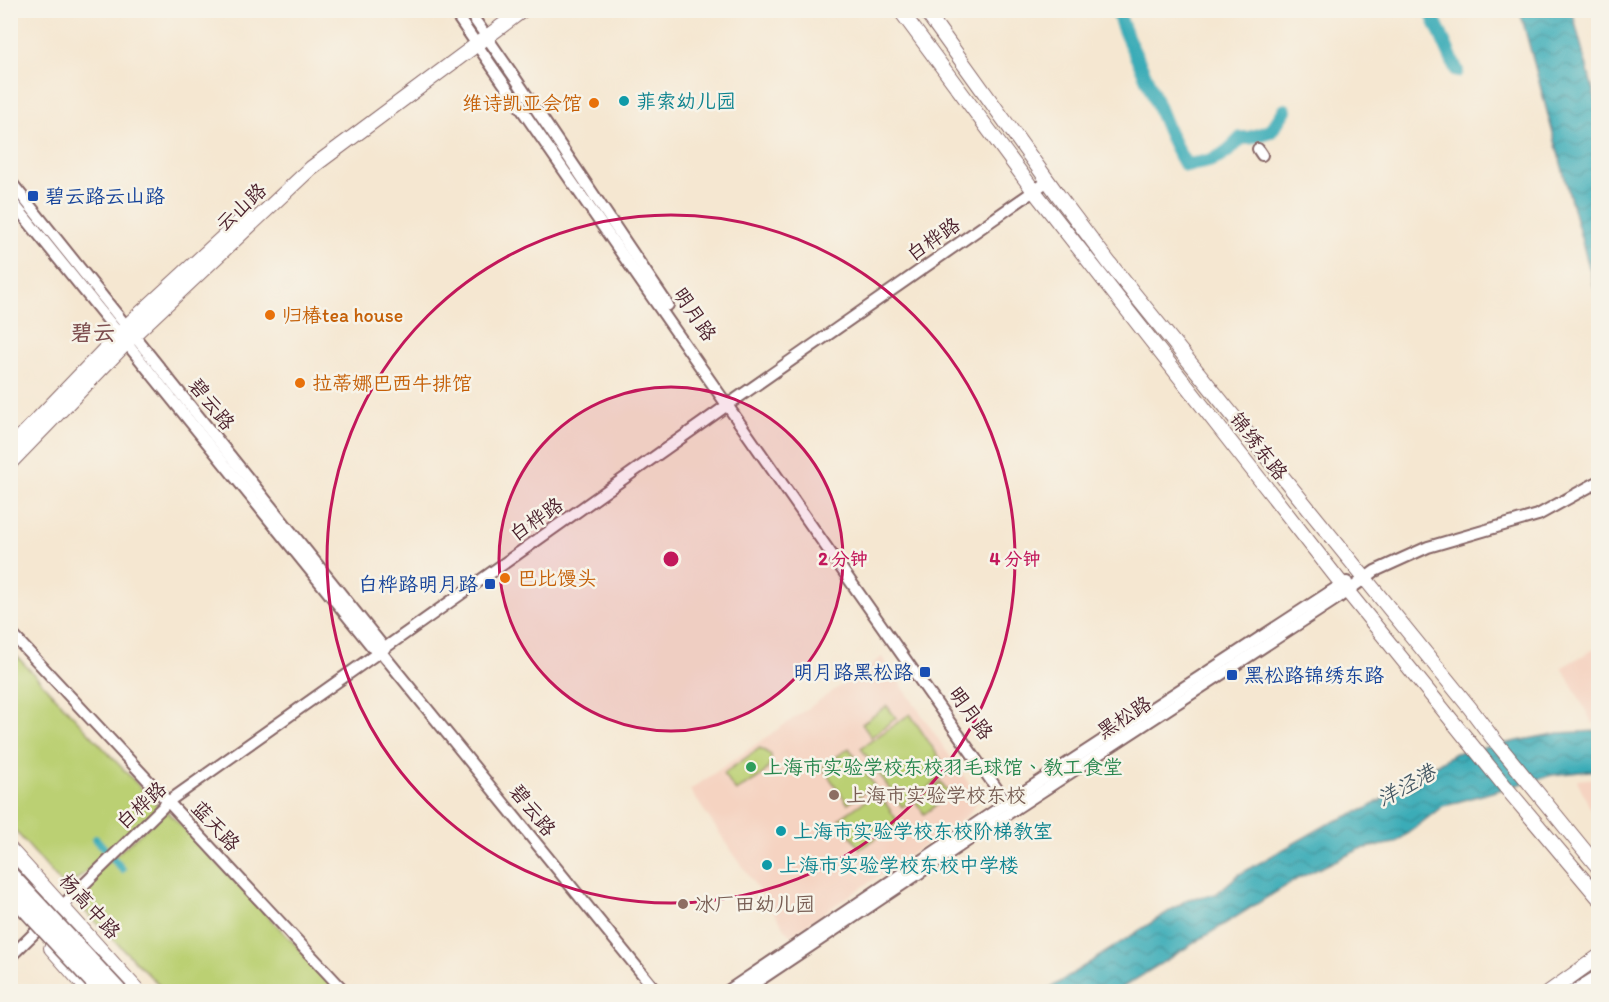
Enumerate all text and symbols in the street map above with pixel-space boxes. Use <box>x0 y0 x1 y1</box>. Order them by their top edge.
place label: 菲索幼儿园 <box>636 89 736 113</box>
place label: 维诗凯亚会馆 <box>462 91 582 115</box>
marker: 菲索幼儿园 <box>617 94 631 108</box>
marker: 维诗凯亚会馆 <box>587 96 601 110</box>
street label: 云山路 <box>211 177 272 236</box>
place label: 碧云路云山路 <box>45 184 166 208</box>
marker: 碧云路云山路 <box>26 189 40 203</box>
street label: 白桦路 <box>902 211 965 266</box>
street label: 明月路 <box>668 282 722 346</box>
place label: 归椿tea house <box>282 303 403 327</box>
marker: 归椿tea house <box>263 308 277 322</box>
district label: 碧云 <box>71 319 115 346</box>
place label: 拉蒂娜巴西牛排馆 <box>312 371 472 395</box>
street label: 碧云路 <box>184 373 241 436</box>
marker: 拉蒂娜巴西牛排馆 <box>293 376 307 390</box>
street label: 锦绣东路 <box>1225 407 1294 486</box>
street label: 白桦路 <box>505 491 568 546</box>
text: 2 分钟 <box>818 548 868 570</box>
text: 4 分钟 <box>990 548 1040 570</box>
centre of rings <box>661 549 681 569</box>
place label: 巴比馒头 <box>517 566 597 590</box>
marker: 巴比馒头 <box>498 571 512 585</box>
place label: 白桦路明月路 <box>358 572 479 596</box>
marker: 白桦路明月路 <box>483 577 497 591</box>
place label: 明月路黑松路 <box>793 660 914 684</box>
place label: 黑松路锦绣东路 <box>1244 663 1385 687</box>
marker: 明月路黑松路 <box>918 665 932 679</box>
marker: 黑松路锦绣东路 <box>1225 668 1239 682</box>
street label: 明月路 <box>944 682 999 745</box>
street label: 黑松路 <box>1092 690 1157 743</box>
place label: 上海市实验学校东校羽毛球馆、教工食堂 <box>763 755 1123 779</box>
water label: 洋泾港 <box>1372 758 1441 811</box>
marker: 上海市实验学校东校羽毛球馆、教工食堂 <box>744 760 758 774</box>
street label: 白桦路 <box>111 775 172 834</box>
street label: 碧云路 <box>505 779 562 842</box>
place label: 上海市实验学校东校 <box>846 783 1026 807</box>
marker: 上海市实验学校东校 <box>827 788 841 802</box>
street label: 蓝天路 <box>187 796 246 857</box>
place label: 上海市实验学校东校阶梯教室 <box>793 819 1053 843</box>
marker: 上海市实验学校东校阶梯教室 <box>774 824 788 838</box>
place label: 上海市实验学校东校中学楼 <box>779 853 1019 877</box>
marker: 上海市实验学校东校中学楼 <box>760 858 774 872</box>
street label: 杨高中路 <box>54 868 126 944</box>
place label: 冰厂田幼儿园 <box>695 892 815 916</box>
marker: 冰厂田幼儿园 <box>676 897 690 911</box>

